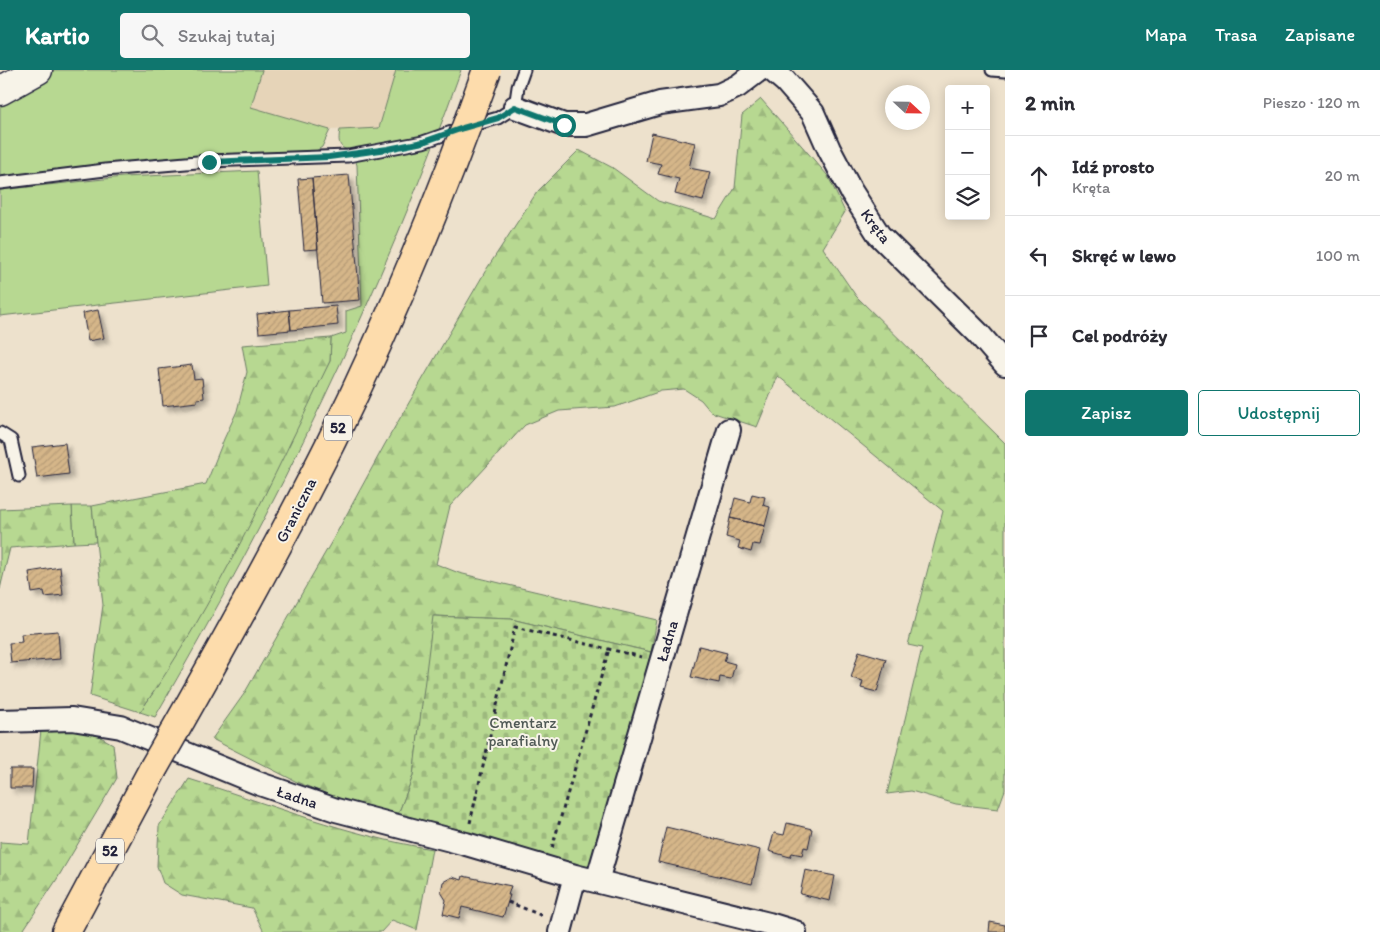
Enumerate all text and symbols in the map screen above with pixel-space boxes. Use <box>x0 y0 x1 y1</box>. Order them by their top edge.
search box <box>120 13 470 58</box>
text: Kartio <box>25 21 90 50</box>
icon: search <box>138 21 166 49</box>
text: Szukaj tutaj <box>178 24 275 47</box>
text: Mapa <box>1145 24 1187 46</box>
text: Trasa <box>1215 24 1257 46</box>
text: Zapisane <box>1285 24 1355 46</box>
north arrow <box>885 85 930 130</box>
map controls <box>945 85 990 220</box>
button: + <box>945 85 990 130</box>
text: 2 min <box>1025 90 1075 115</box>
text: Pieszo · 120 m <box>1263 93 1360 112</box>
route start <box>553 114 576 137</box>
button: − <box>945 130 990 175</box>
route end <box>198 151 221 174</box>
text: Idź prosto <box>1072 155 1155 178</box>
icon: ahead <box>1025 162 1053 190</box>
text: 20 m <box>1325 166 1360 185</box>
button: layers <box>945 175 990 220</box>
text: Kręta <box>1072 178 1110 197</box>
street label: Kręta <box>857 205 896 248</box>
icon: left <box>1025 242 1053 270</box>
text: Skręć w lewo <box>1072 244 1176 267</box>
text: 100 m <box>1316 246 1360 265</box>
icon: arrive <box>1025 322 1053 350</box>
text: Cel podróży <box>1072 324 1167 347</box>
button: Zapisz <box>1025 390 1188 436</box>
button: Udostępnij <box>1198 390 1360 436</box>
road number: 52 <box>324 416 352 440</box>
street label: Graniczna <box>272 474 321 546</box>
street label: Ładna <box>652 618 682 664</box>
park label: Cmentarz parafialny <box>488 713 559 750</box>
street label: Ładna <box>274 781 320 813</box>
road number: 52 <box>96 838 124 864</box>

